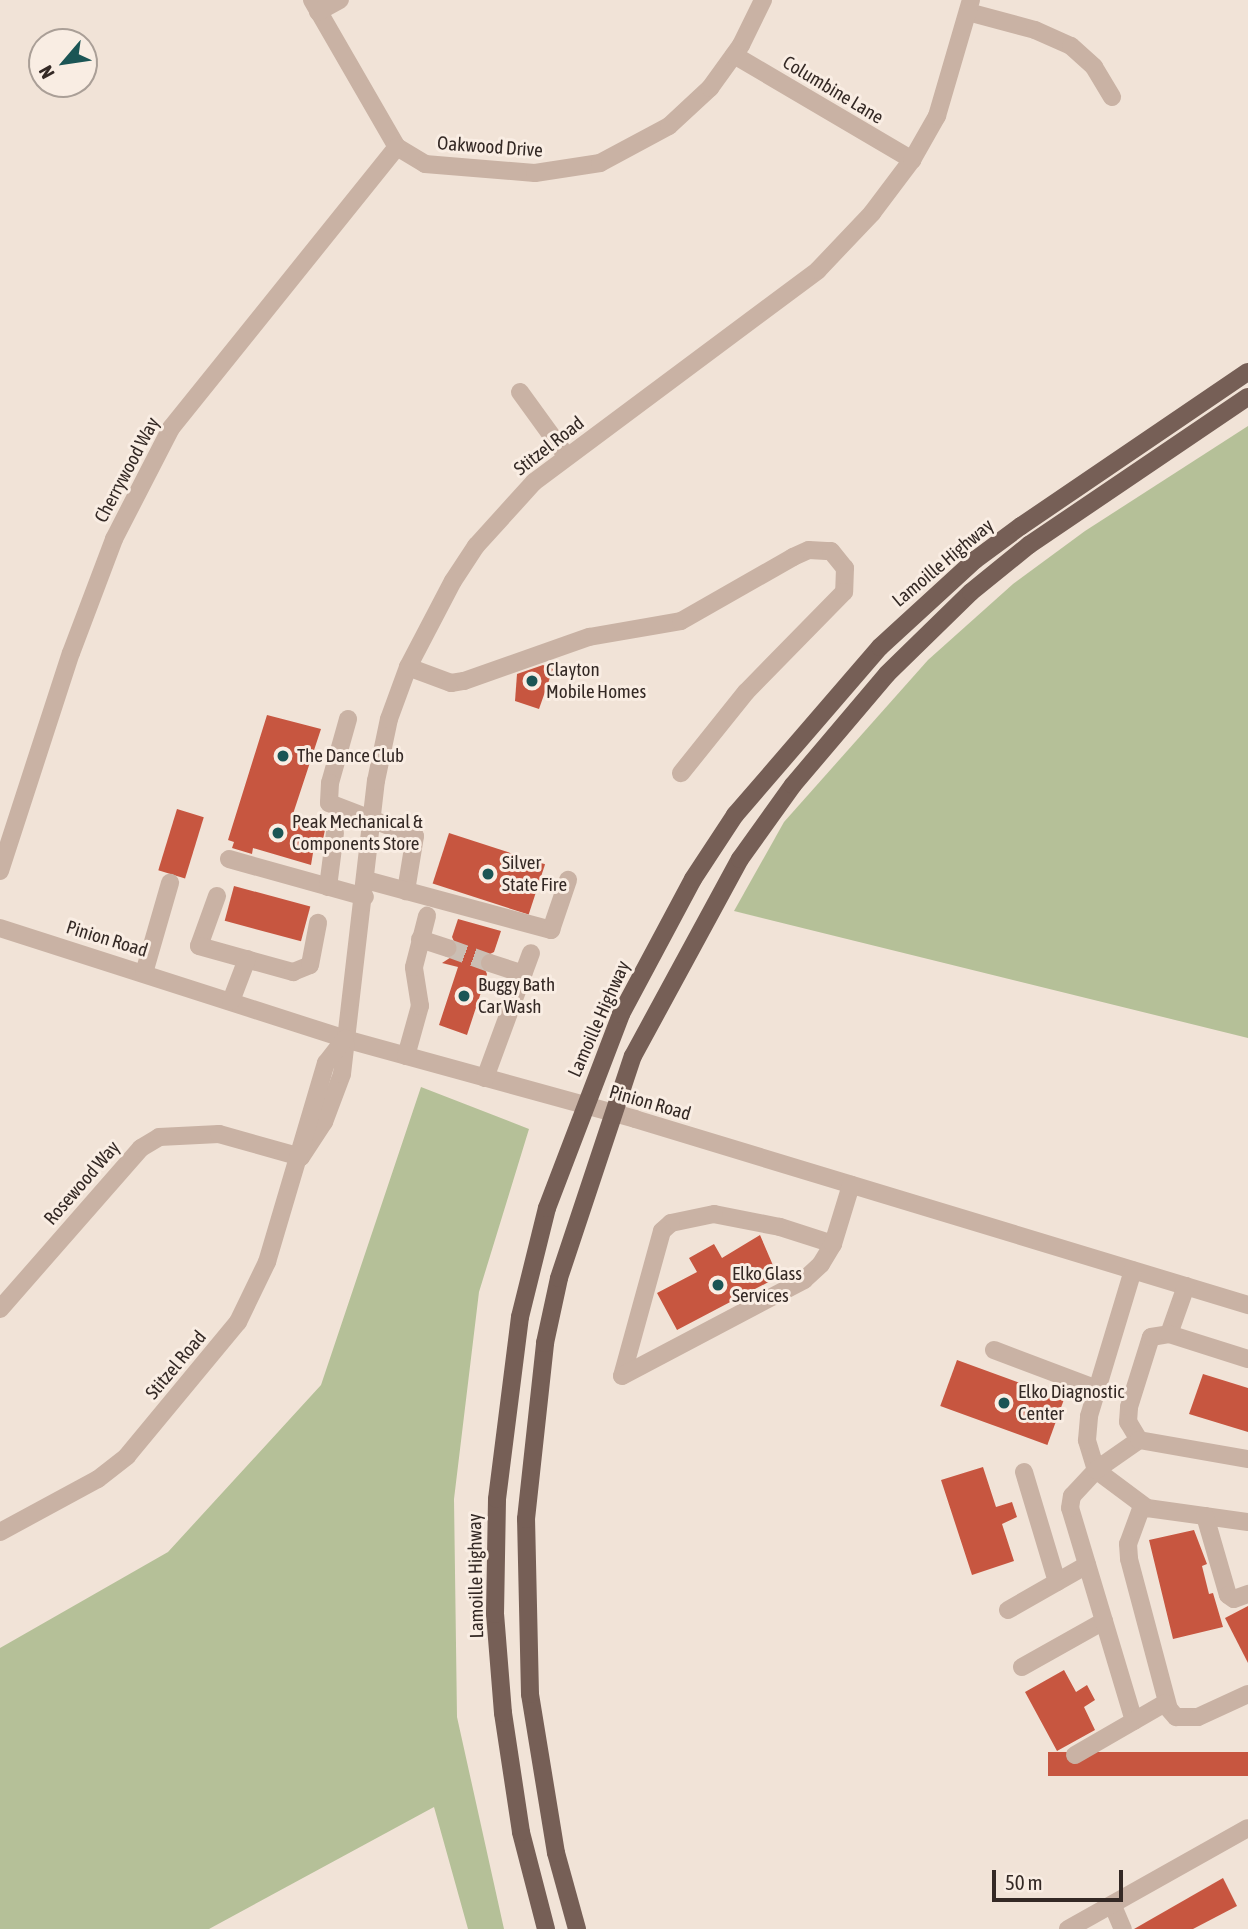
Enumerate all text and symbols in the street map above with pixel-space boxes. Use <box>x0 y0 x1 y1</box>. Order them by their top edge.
north arrow <box>28 28 98 98</box>
street label: Columbine Lane <box>779 51 887 129</box>
text: N <box>34 62 59 82</box>
street label: Oakwood Drive <box>436 132 544 162</box>
street label: Stitzel Road <box>509 412 589 480</box>
street label: Cherrywood Way <box>90 413 164 527</box>
street label: Lamoille Highway <box>888 514 998 612</box>
place label: Clayton Mobile Homes <box>546 659 646 703</box>
marker: Clayton Mobile Homes <box>524 673 540 689</box>
place label: The Dance Club <box>297 745 404 767</box>
marker: The Dance Club <box>275 748 291 764</box>
place label: Peak Mechanical & Components Store <box>292 811 423 855</box>
marker: Peak Mechanical & Components Store <box>270 825 286 841</box>
place label: Silver State Fire <box>502 852 567 896</box>
marker: Silver State Fire <box>480 866 496 882</box>
street label: Pinion Road <box>64 916 150 962</box>
street label: Lamoille Highway <box>563 957 635 1081</box>
place label: Buggy Bath Car Wash <box>478 974 555 1018</box>
marker: Buggy Bath Car Wash <box>456 988 472 1004</box>
street label: Pinion Road <box>607 1080 693 1126</box>
street label: Rosewood Way <box>39 1136 125 1230</box>
place label: Elko Glass Services <box>732 1263 802 1307</box>
marker: Elko Glass Services <box>710 1277 726 1293</box>
street label: Stitzel Road <box>141 1326 211 1404</box>
place label: Elko Diagnostic Center <box>1018 1381 1124 1425</box>
marker: Elko Diagnostic Center <box>996 1395 1012 1411</box>
street label: Lamoille Highway <box>464 1513 488 1639</box>
scale bar <box>996 1856 1127 1900</box>
text: 50 m <box>1005 1870 1043 1894</box>

